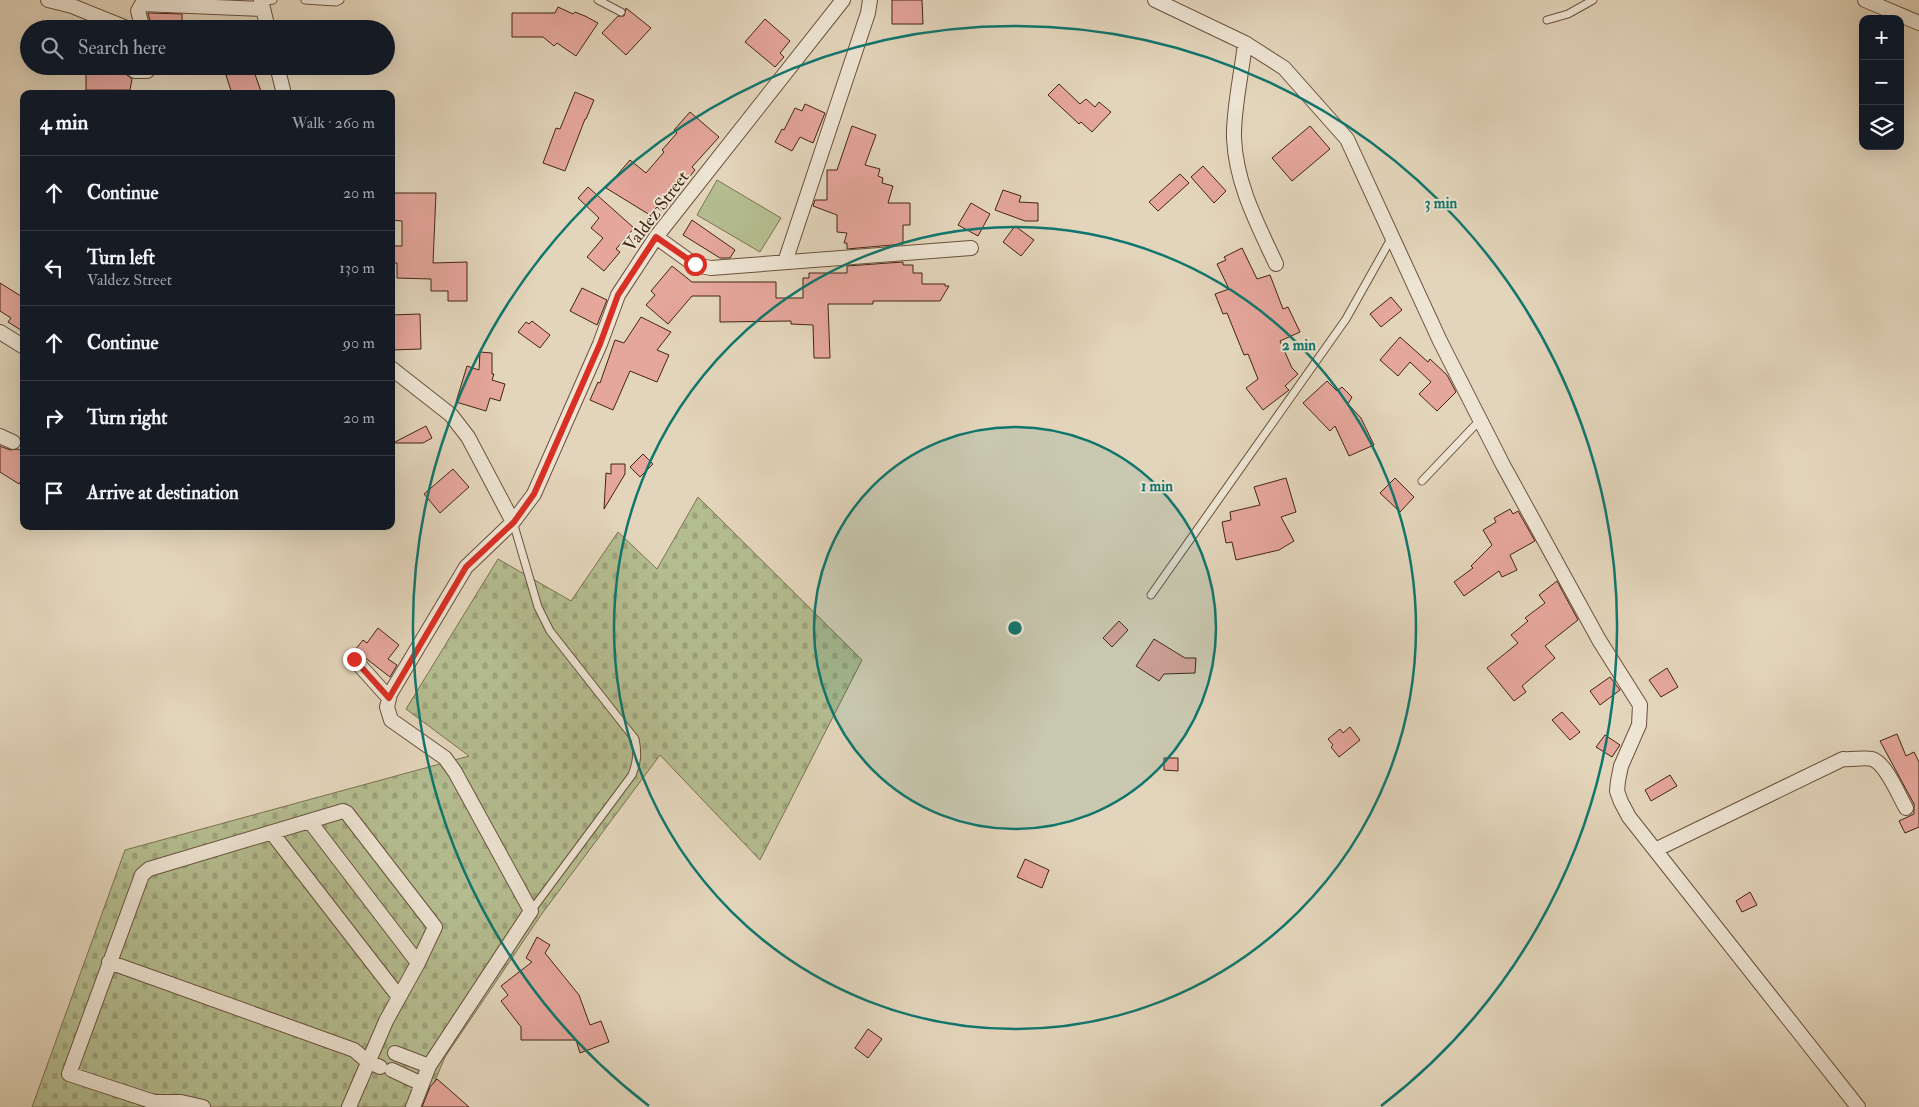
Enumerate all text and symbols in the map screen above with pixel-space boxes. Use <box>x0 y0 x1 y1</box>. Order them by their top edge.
map controls <box>1859 15 1904 150</box>
button: + <box>1859 15 1904 60</box>
search box <box>20 20 395 75</box>
icon: search <box>38 34 66 62</box>
text: Search here <box>78 36 166 60</box>
button: − <box>1859 60 1904 105</box>
button: layers <box>1859 105 1904 150</box>
text: 4 min <box>40 109 88 136</box>
text: Walk · 260 m <box>292 113 375 133</box>
street label: Valdez Street <box>619 166 694 256</box>
icon: ahead <box>40 179 68 207</box>
text: Continue <box>87 181 158 205</box>
text: 20 m <box>343 183 375 203</box>
text: 3 min <box>1425 194 1457 213</box>
text: Turn left <box>87 246 155 270</box>
route start <box>684 253 707 276</box>
icon: left <box>40 254 68 282</box>
text: 130 m <box>339 258 375 278</box>
text: Valdez Street <box>87 270 172 290</box>
icon: ahead <box>40 329 68 357</box>
text: Continue <box>87 331 158 355</box>
text: 90 m <box>343 333 375 353</box>
text: 2 min <box>1282 336 1316 355</box>
icon: right <box>40 404 68 432</box>
text: Turn right <box>87 406 167 430</box>
text: 20 m <box>343 408 375 428</box>
text: 1 min <box>1141 477 1173 496</box>
icon: arrive <box>40 479 68 507</box>
text: Arrive at destination <box>87 481 239 505</box>
centre of rings <box>1006 619 1024 637</box>
route end <box>343 648 366 671</box>

